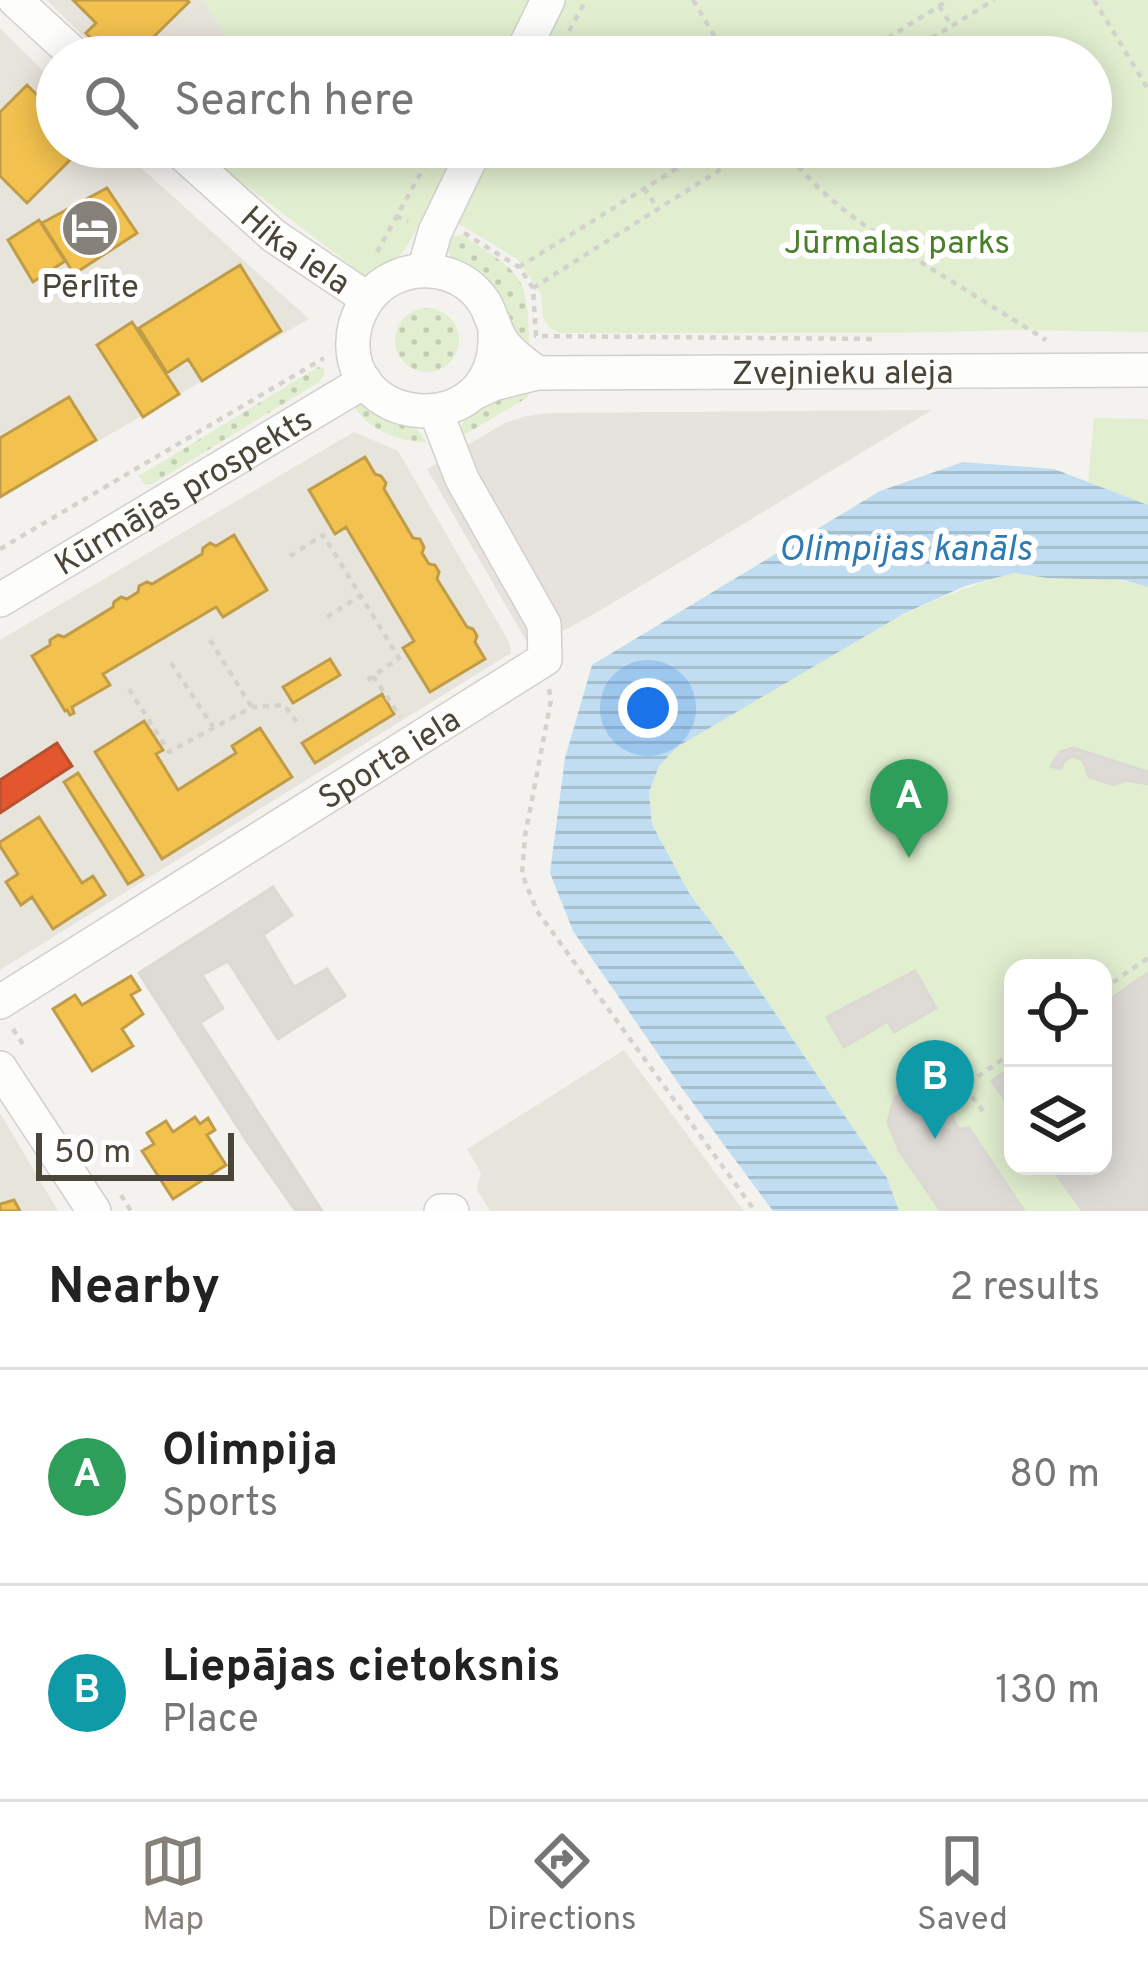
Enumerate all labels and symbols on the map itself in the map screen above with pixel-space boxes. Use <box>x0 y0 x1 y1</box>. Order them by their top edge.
hotel icon: Pērlīte <box>59 197 121 259</box>
street label: Hika iela <box>230 199 357 306</box>
park label: Jūrmalas parks <box>784 224 1010 266</box>
place label: Pērlīte <box>41 268 139 310</box>
street label: Zvejnieku aleja <box>732 354 954 397</box>
street label: Kūrmājas prospekts <box>48 400 321 587</box>
water label: Olimpijas kanāls <box>778 528 1033 574</box>
your location <box>618 678 678 738</box>
street label: Sporta iela <box>312 701 469 821</box>
pin: A <box>870 759 948 858</box>
pin: B <box>896 1040 974 1139</box>
scale bar <box>36 1127 234 1180</box>

